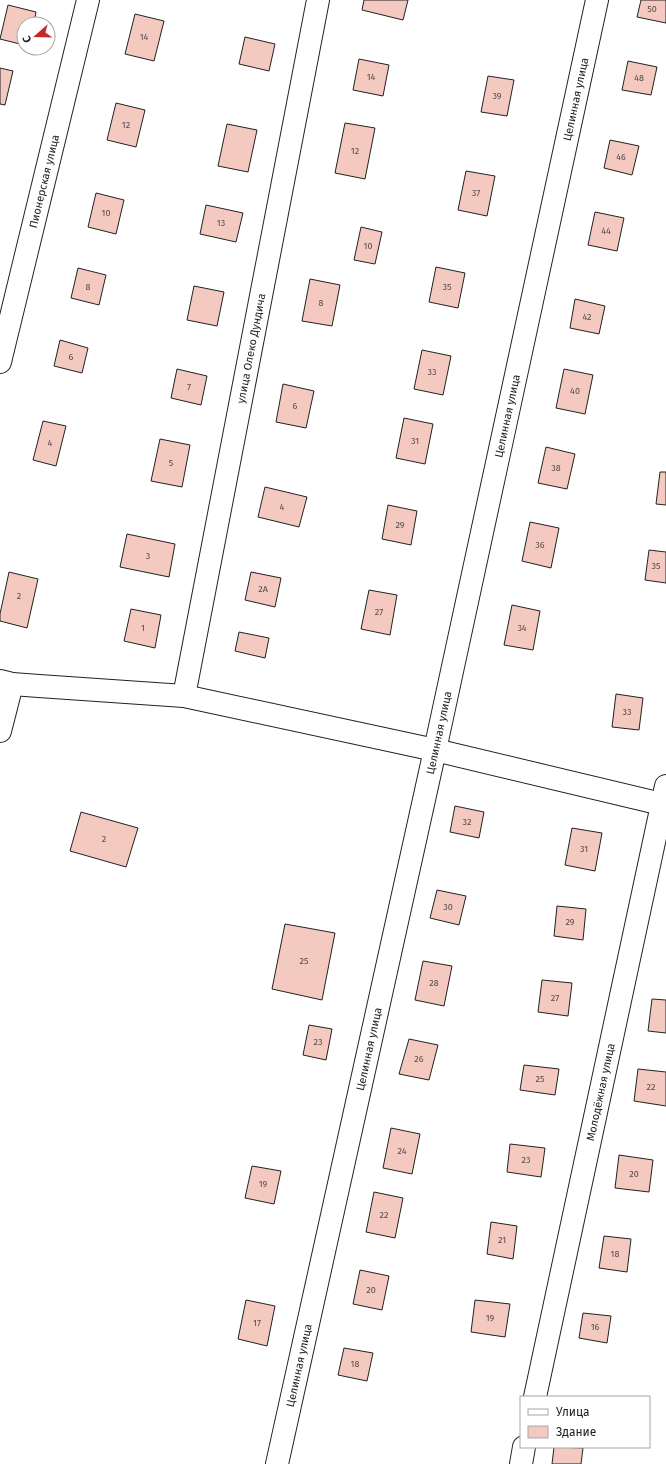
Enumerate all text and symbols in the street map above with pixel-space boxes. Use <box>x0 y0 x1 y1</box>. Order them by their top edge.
house number: 50 <box>647 4 657 14</box>
north arrow <box>16 16 56 56</box>
house number: 14 <box>140 32 149 42</box>
text: С <box>20 33 34 44</box>
street label: Целинная улица <box>561 57 591 142</box>
house number: 14 <box>367 72 376 82</box>
house number: 48 <box>634 73 644 83</box>
house number: 39 <box>492 91 502 101</box>
house number: 12 <box>122 120 130 130</box>
street label: Пионерская улица <box>27 133 62 230</box>
house number: 12 <box>351 146 359 156</box>
house number: 46 <box>616 152 626 162</box>
house number: 37 <box>472 188 480 198</box>
house number: 10 <box>102 208 110 218</box>
house number: 13 <box>217 218 225 228</box>
house number: 44 <box>601 226 611 236</box>
house number: 10 <box>364 241 372 251</box>
house number: 8 <box>86 282 91 292</box>
house number: 35 <box>442 282 452 292</box>
street label: улица Олеко Дундича <box>234 292 268 405</box>
house number: 8 <box>319 298 324 308</box>
house number: 42 <box>582 312 592 322</box>
house number: 6 <box>69 352 74 362</box>
house number: 33 <box>428 367 436 377</box>
street label: Целинная улица <box>492 373 523 459</box>
house number: 7 <box>187 382 191 392</box>
house number: 40 <box>570 386 580 396</box>
house number: 6 <box>293 401 298 411</box>
house number: 31 <box>411 436 419 446</box>
house number: 4 <box>48 438 53 448</box>
house number: 5 <box>169 458 174 468</box>
house number: 38 <box>551 463 561 473</box>
house number: 4 <box>280 502 285 512</box>
house number: 29 <box>395 520 405 530</box>
house number: 36 <box>535 540 545 550</box>
house number: 3 <box>146 551 150 561</box>
house number: 35 <box>651 561 661 571</box>
house number: 2А <box>258 584 269 594</box>
house number: 2 <box>17 591 21 601</box>
house number: 27 <box>375 607 383 617</box>
house number: 1 <box>141 623 145 633</box>
house number: 34 <box>517 623 527 633</box>
street label: Целинная улица <box>424 690 455 776</box>
house number: 33 <box>623 707 631 717</box>
house number: 32 <box>463 817 471 827</box>
house number: 2 <box>102 834 106 844</box>
house number: 31 <box>580 844 588 854</box>
house number: 30 <box>443 902 453 912</box>
house number: 29 <box>565 917 575 927</box>
house number: 25 <box>300 956 309 966</box>
house number: 28 <box>429 978 439 988</box>
house number: 27 <box>551 993 559 1003</box>
street label: Целинная улица <box>354 1006 385 1092</box>
house number: 23 <box>314 1037 322 1047</box>
street label: Молодёжная улица <box>584 1042 618 1142</box>
house number: 26 <box>414 1054 424 1064</box>
house number: 25 <box>536 1074 545 1084</box>
house number: 22 <box>647 1082 655 1092</box>
house number: 24 <box>397 1146 407 1156</box>
house number: 23 <box>522 1155 530 1165</box>
house number: 20 <box>629 1169 639 1179</box>
house number: 19 <box>259 1179 268 1189</box>
house number: 22 <box>380 1210 388 1220</box>
house number: 21 <box>498 1235 506 1245</box>
house number: 18 <box>611 1249 619 1259</box>
house number: 20 <box>366 1285 376 1295</box>
house number: 19 <box>486 1313 495 1323</box>
house number: 17 <box>253 1318 261 1328</box>
house number: 16 <box>591 1322 600 1332</box>
street label: Целинная улица <box>284 1323 315 1408</box>
house number: 18 <box>351 1359 359 1369</box>
legend <box>520 1396 650 1448</box>
text: Улица <box>556 1405 590 1419</box>
text: Здание <box>556 1425 596 1439</box>

